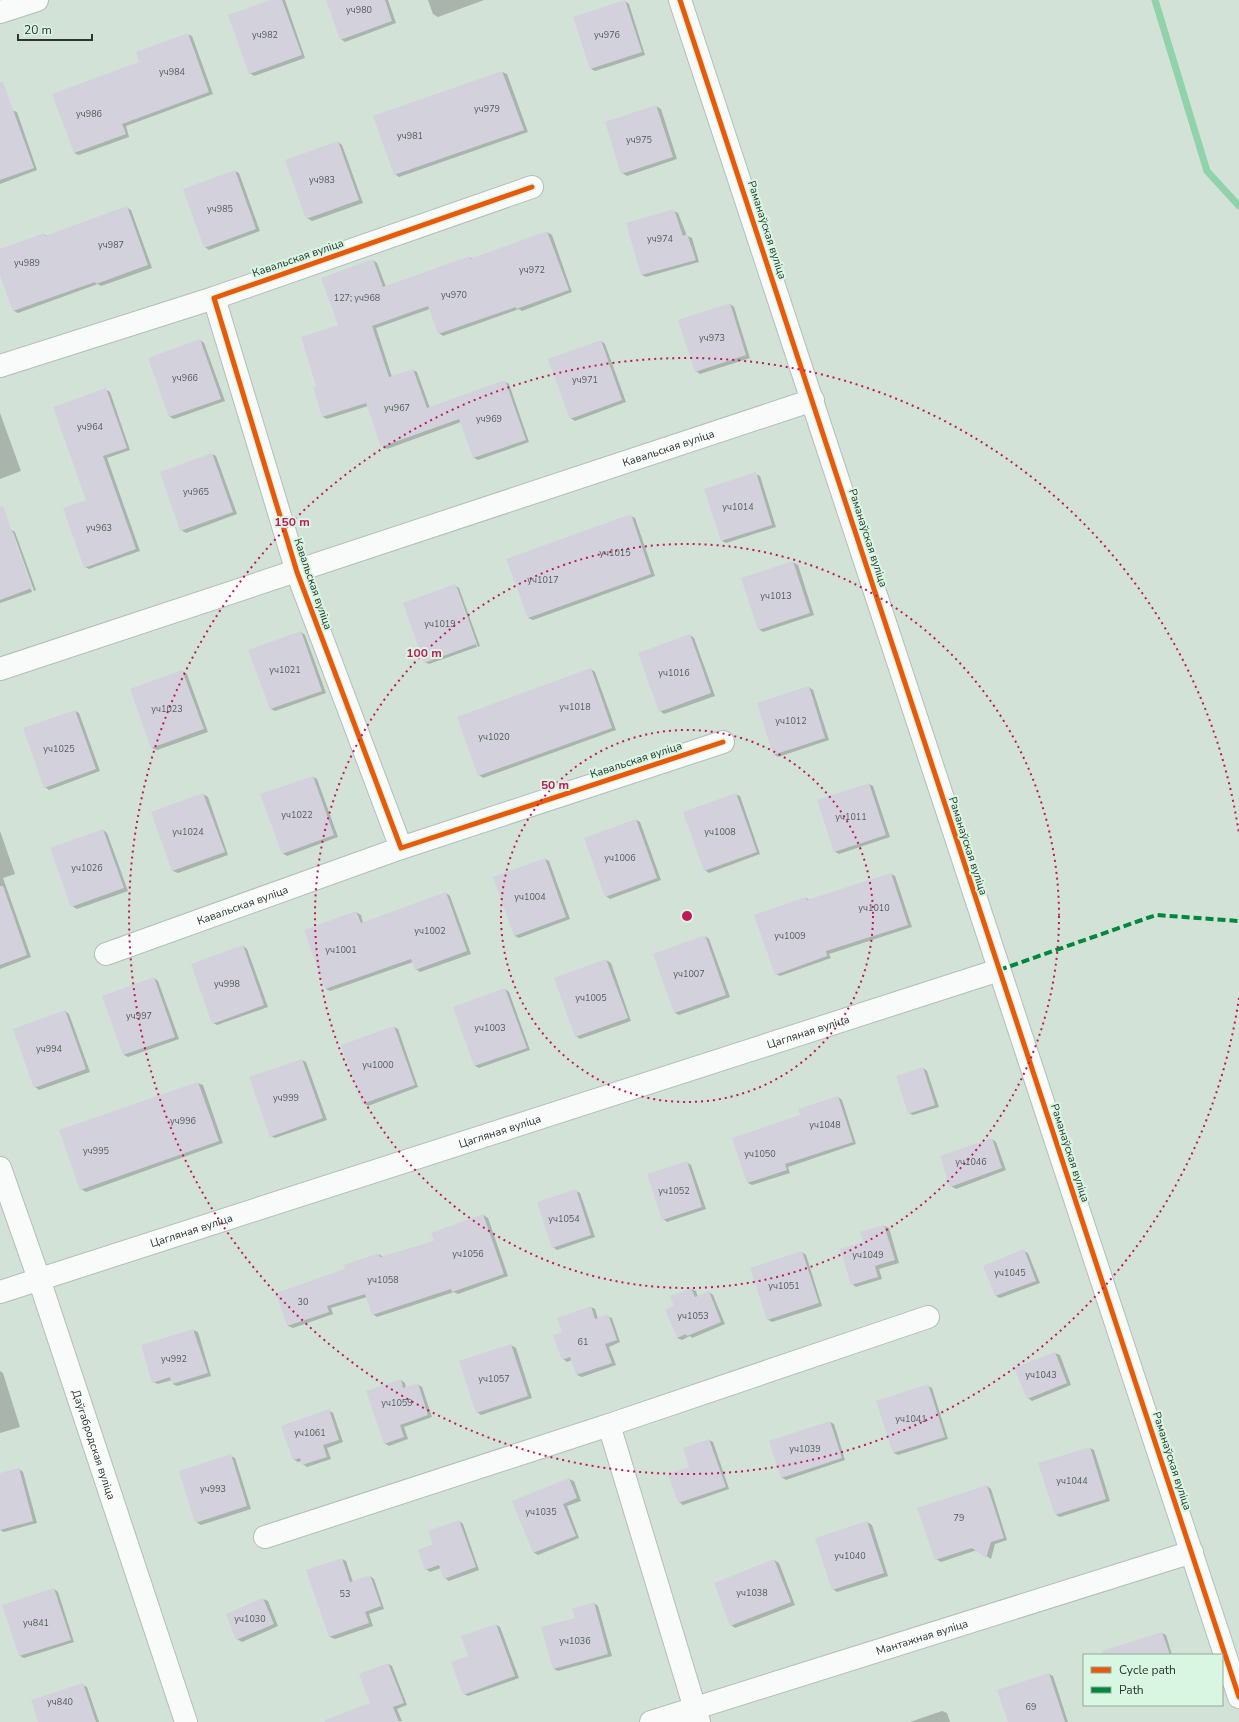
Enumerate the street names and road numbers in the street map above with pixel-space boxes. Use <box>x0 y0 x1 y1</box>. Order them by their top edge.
street label: Раманаўская вуліца <box>744 179 790 281</box>
street label: Кавальская вуліца <box>250 235 346 281</box>
street label: Кавальская вуліца <box>620 426 716 470</box>
street label: Раманаўская вуліца <box>845 487 891 589</box>
street label: Кавальская вуліца <box>290 536 336 632</box>
street label: Кавальская вуліца <box>588 738 684 782</box>
street label: Раманаўская вуліца <box>945 795 991 897</box>
street label: Кавальская вуліца <box>195 882 290 928</box>
street label: Цагляная вуліца <box>765 1011 851 1052</box>
street label: Раманаўская вуліца <box>1047 1102 1093 1204</box>
street label: Цагляная вуліца <box>457 1111 543 1151</box>
street label: Цагляная вуліца <box>148 1210 234 1251</box>
street label: Даўгабродская вуліца <box>69 1387 119 1502</box>
street label: Раманаўская вуліца <box>1149 1410 1195 1512</box>
street label: Мантажная вуліца <box>874 1615 970 1658</box>

